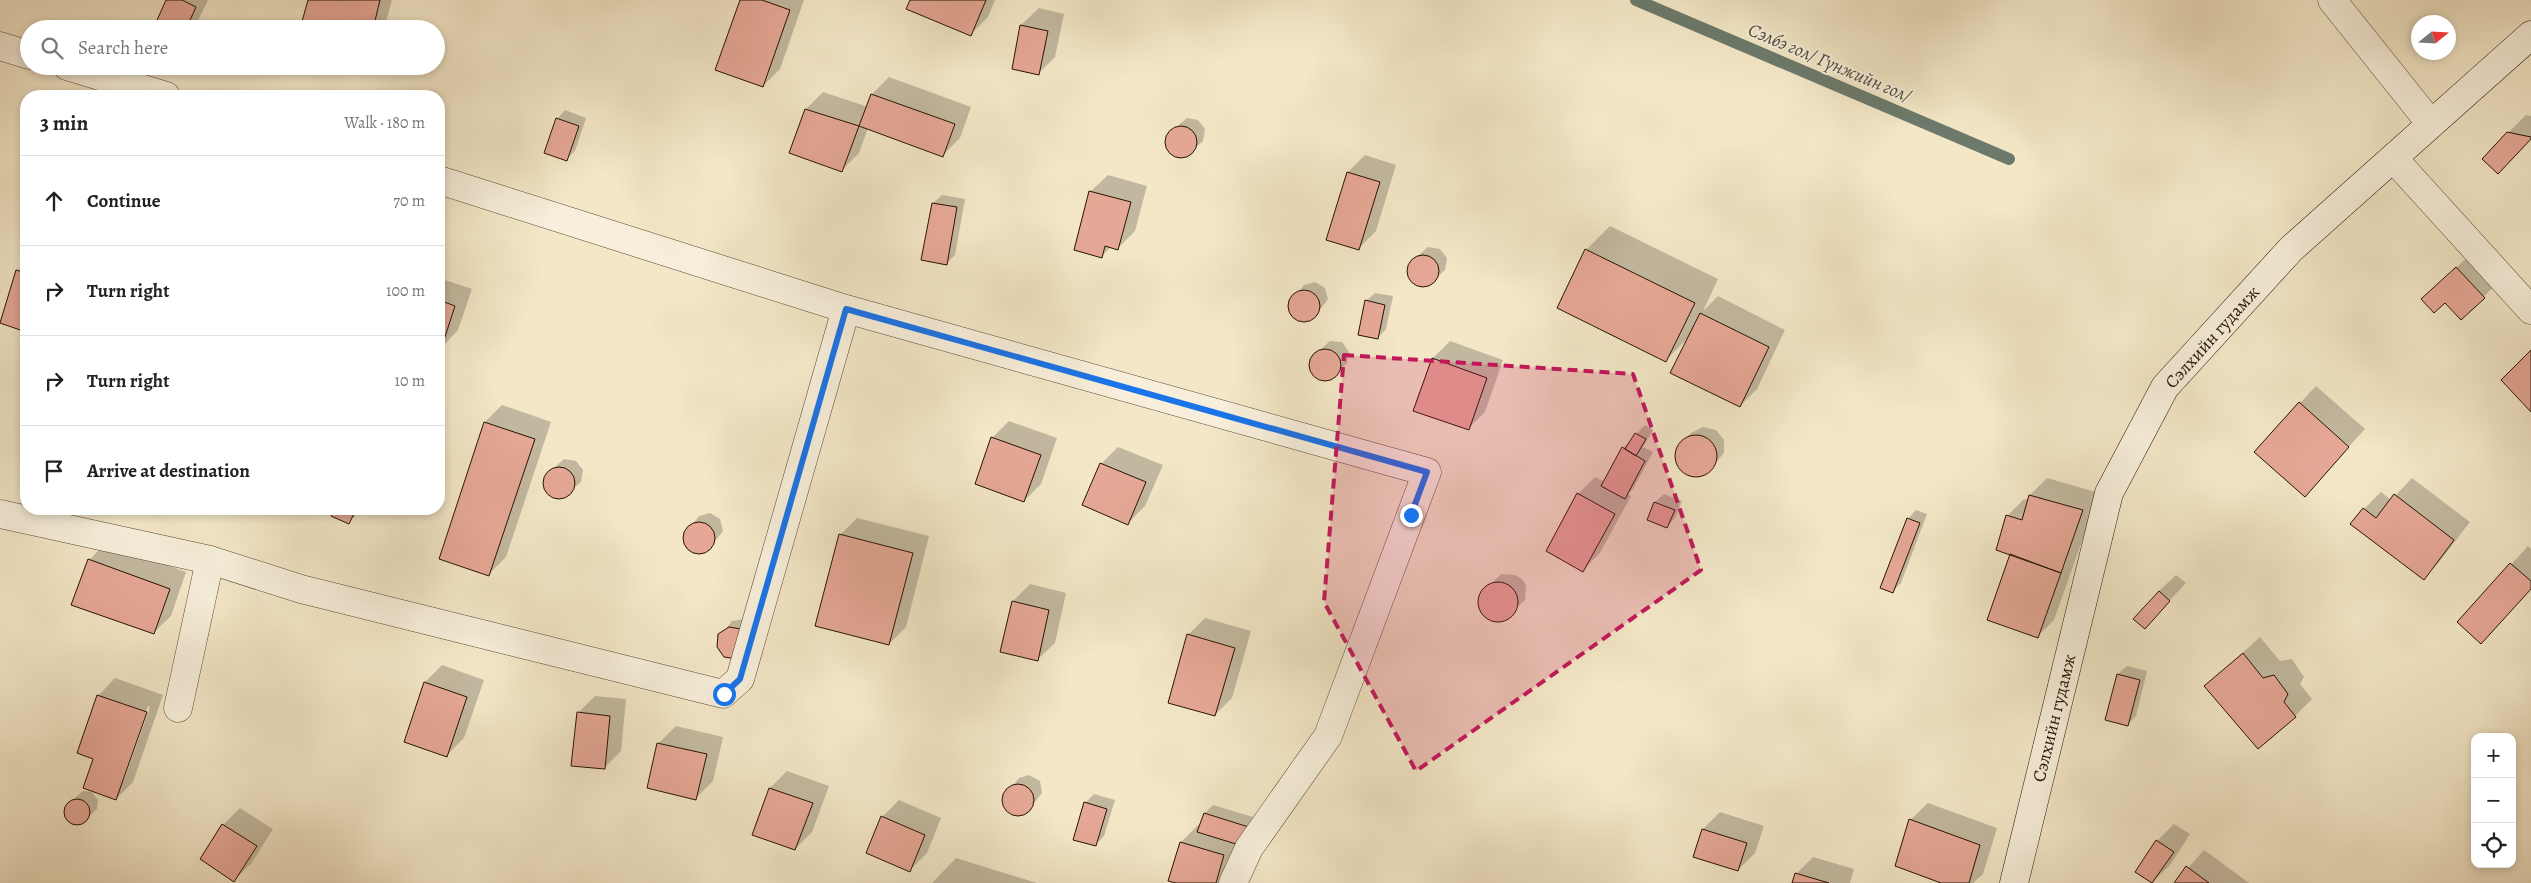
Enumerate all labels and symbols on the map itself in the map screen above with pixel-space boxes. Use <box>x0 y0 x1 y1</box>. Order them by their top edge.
north arrow <box>2411 15 2456 60</box>
water label: Сэлбэ гол/ Гүнжийн гол/ <box>1744 17 1916 109</box>
street label: Сэлхийн гудамж <box>2159 280 2265 394</box>
route end <box>1400 504 1423 527</box>
street label: Сэлхийн гудамж <box>2027 651 2082 784</box>
route start <box>713 683 736 706</box>

